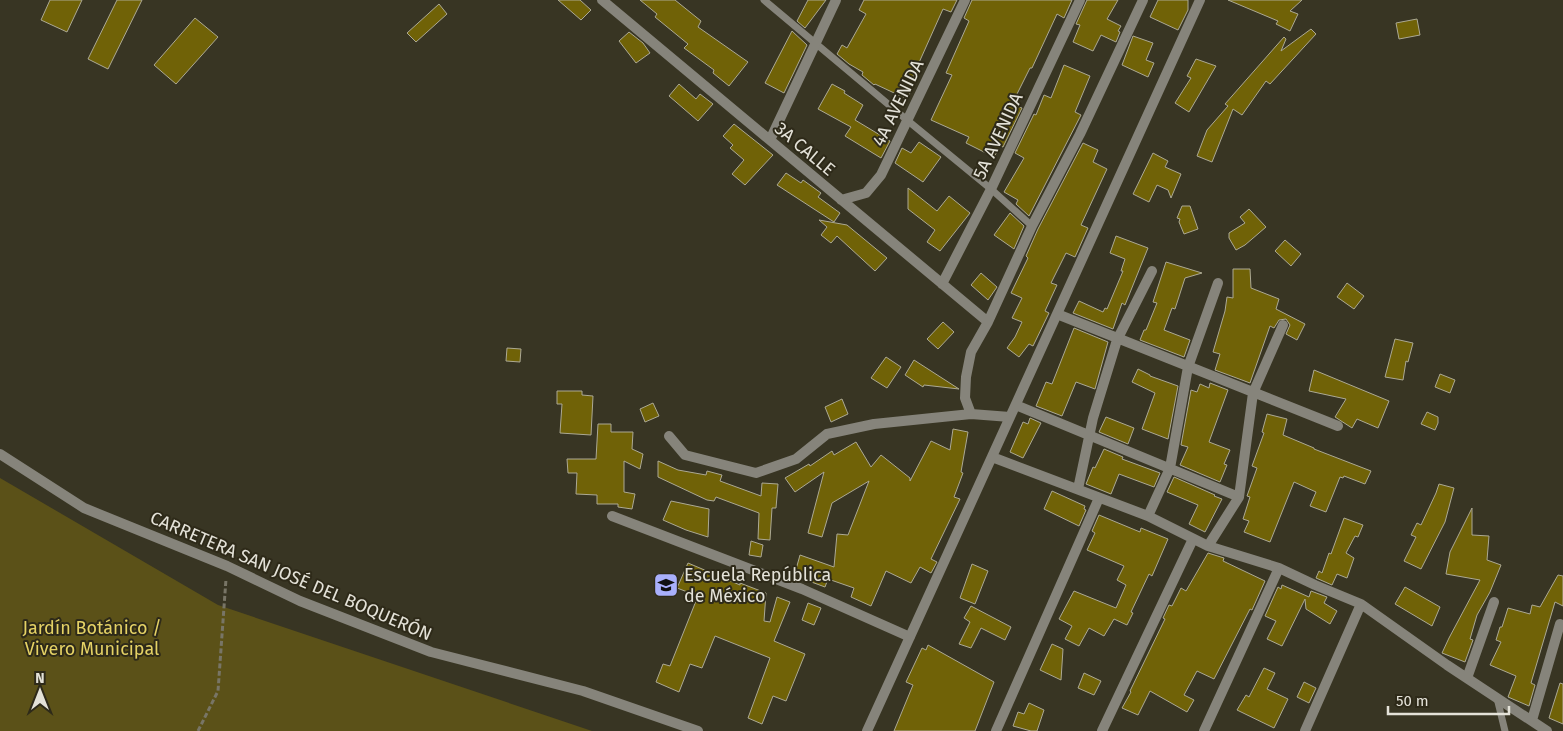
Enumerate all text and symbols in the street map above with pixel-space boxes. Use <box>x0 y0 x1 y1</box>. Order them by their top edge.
street label: 4A AVENIDA <box>868 55 929 150</box>
street label: 5A AVENIDA <box>968 89 1028 183</box>
street label: 3A CALLE <box>770 117 840 181</box>
street label: CARRETERA SAN JOSÉ DEL BOQUERÓN <box>147 506 436 645</box>
place label: Escuela República de México <box>684 564 831 607</box>
school or university icon: Escuela República de México <box>653 572 679 598</box>
park label: Jardín Botánico / Vivero Municipal <box>22 617 162 660</box>
north arrow <box>15 666 65 716</box>
text: N <box>35 670 45 687</box>
scale bar <box>1388 684 1509 716</box>
text: 50 m <box>1396 692 1429 710</box>

